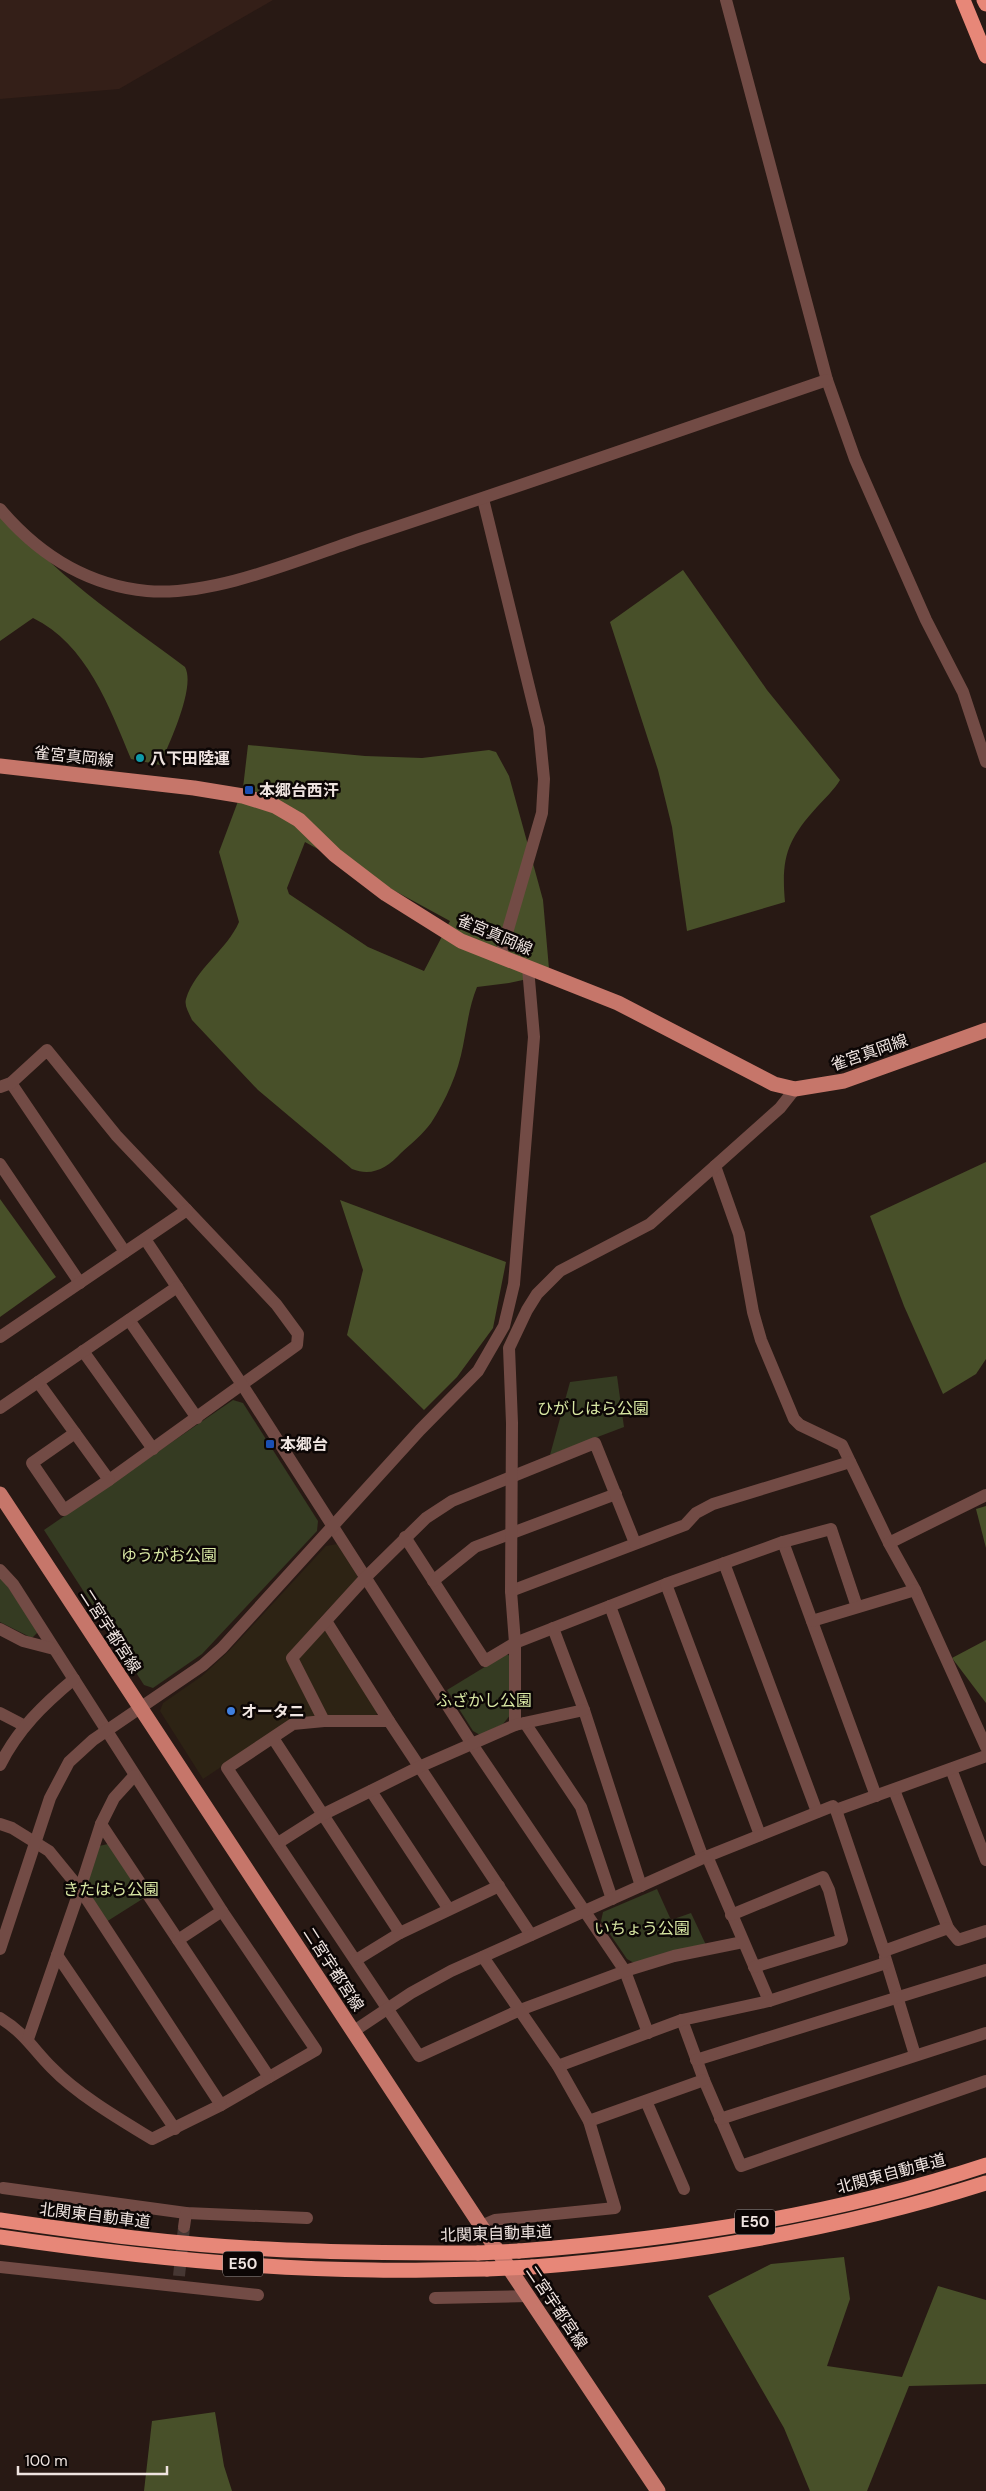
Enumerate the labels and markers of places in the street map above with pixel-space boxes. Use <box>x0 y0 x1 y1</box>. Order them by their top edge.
place label: 八下田陸運 <box>150 748 230 769</box>
marker: 八下田陸運 <box>134 752 146 764</box>
place label: 本郷台西汗 <box>259 780 339 801</box>
marker: 本郷台西汗 <box>243 784 255 796</box>
place label: 本郷台 <box>280 1434 328 1455</box>
marker: 本郷台 <box>264 1438 276 1450</box>
place label: オータニ <box>241 1701 305 1722</box>
marker: オータニ <box>225 1705 237 1717</box>

